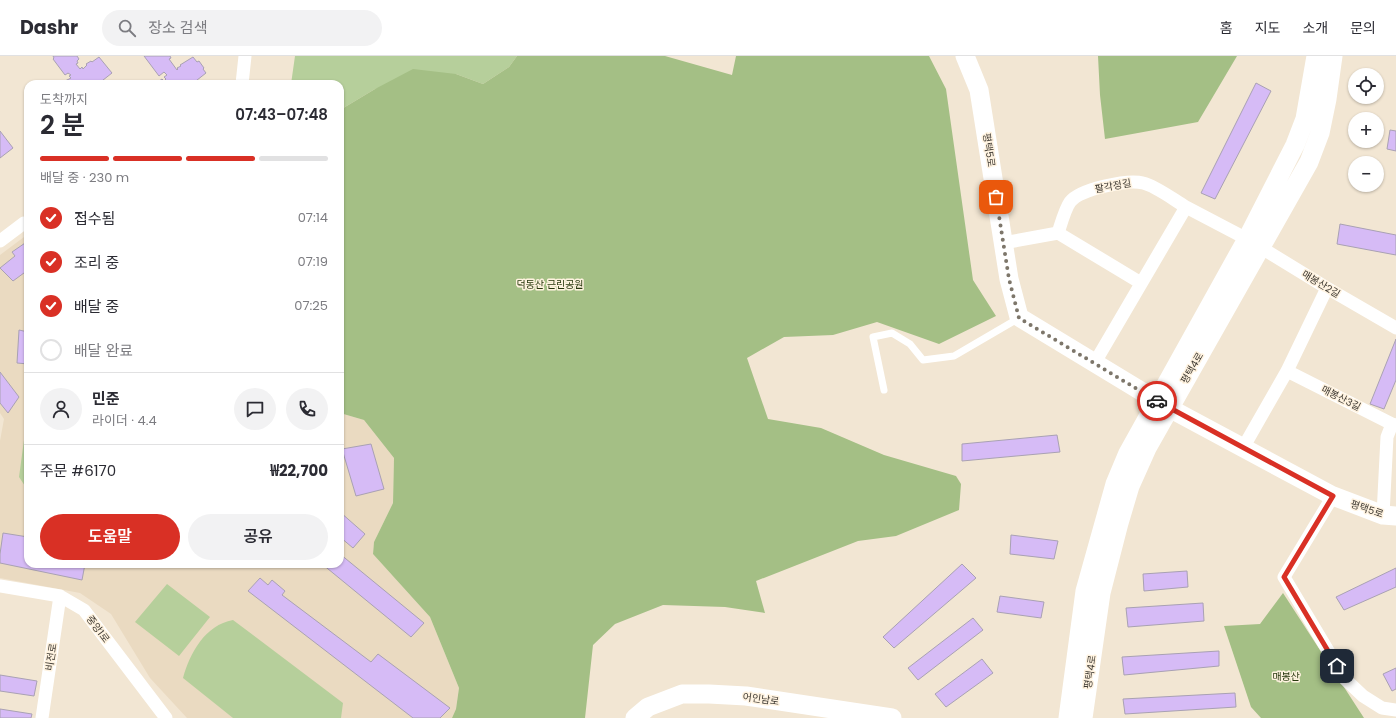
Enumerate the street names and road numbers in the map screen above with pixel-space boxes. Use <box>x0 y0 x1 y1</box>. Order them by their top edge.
street label: 평택5로 <box>979 132 999 168</box>
street label: 팔각정길 <box>1094 175 1132 197</box>
street label: 매봉산2길 <box>1299 267 1343 301</box>
street label: 평택4로 <box>1177 350 1207 386</box>
street label: 매봉산3길 <box>1319 382 1363 414</box>
street label: 평택5로 <box>1349 496 1385 522</box>
street label: 중앙1로 <box>83 612 113 646</box>
street label: 비전로 <box>41 642 61 672</box>
street label: 평택4로 <box>1080 654 1100 690</box>
street label: 어인남로 <box>742 689 780 709</box>

